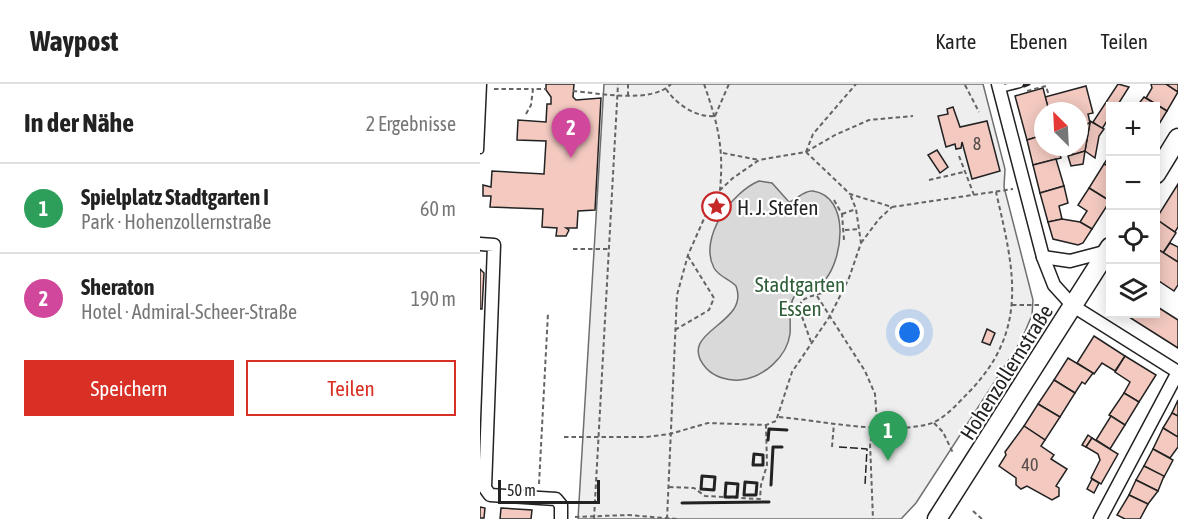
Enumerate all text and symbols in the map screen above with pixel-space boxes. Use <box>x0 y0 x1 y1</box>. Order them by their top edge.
text: Waypost <box>30 25 118 57</box>
text: Karte <box>935 29 976 53</box>
text: Ebenen <box>1009 29 1068 53</box>
text: Teilen <box>1101 29 1148 53</box>
north arrow <box>1034 102 1088 156</box>
map controls <box>1106 102 1160 318</box>
button: + <box>1106 102 1160 156</box>
text: In der Nähe <box>24 108 134 138</box>
pin: 2 <box>552 109 590 158</box>
text: 2 Ergebnisse <box>366 112 456 135</box>
house number: 8 <box>973 133 981 154</box>
button: − <box>1106 156 1160 210</box>
text: Spielplatz Stadtgarten I <box>81 184 269 210</box>
place icon: H. J. Stefen <box>700 191 732 223</box>
place label: H. J. Stefen <box>737 195 818 219</box>
text: 1 <box>39 197 48 220</box>
text: 60 m <box>420 197 456 220</box>
text: Park · Hohenzollernstraße <box>81 210 271 233</box>
button: locate <box>1106 210 1160 264</box>
button: layers <box>1106 264 1160 318</box>
park label: Stadtgarten Essen <box>755 272 845 320</box>
text: Sheraton <box>81 274 154 300</box>
text: 2 <box>39 287 48 310</box>
text: 190 m <box>411 287 456 310</box>
text: Hotel · Admiral-Scheer-Straße <box>81 300 297 323</box>
street label: Hohenzollernstraße <box>955 300 1057 444</box>
your location <box>895 318 924 347</box>
button: Speichern <box>24 360 234 416</box>
button: Teilen <box>246 360 456 416</box>
pin: 1 <box>868 412 908 461</box>
house number: 40 <box>1022 454 1038 475</box>
scale bar <box>498 477 600 504</box>
text: 50 m <box>507 481 536 499</box>

